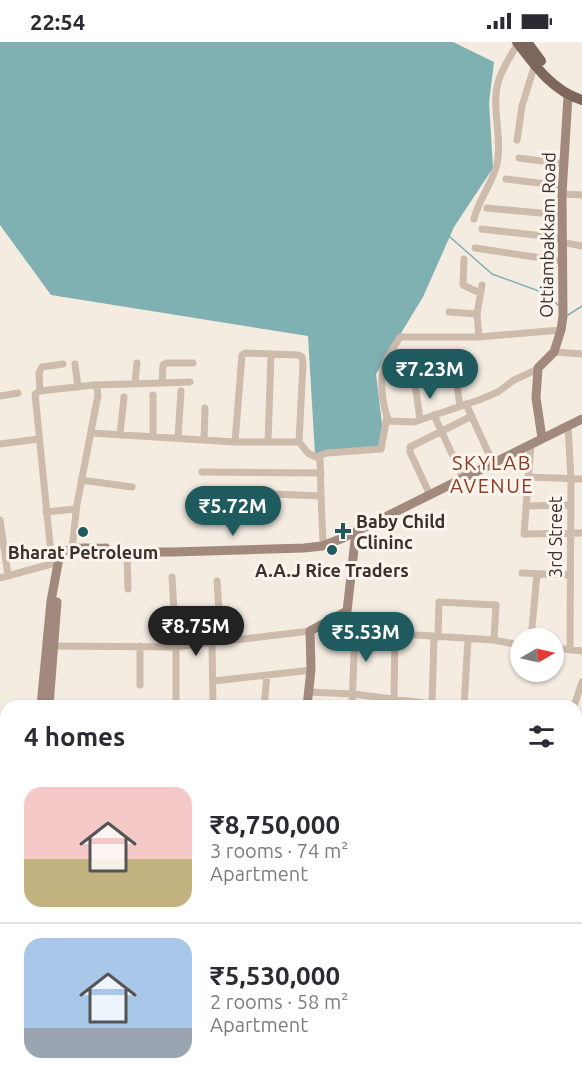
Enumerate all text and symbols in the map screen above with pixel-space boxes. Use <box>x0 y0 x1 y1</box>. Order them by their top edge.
text: 22:54 <box>30 9 85 34</box>
street label: Ottiambakkam Road <box>536 152 558 318</box>
pin: ₹7.23M <box>381 349 479 400</box>
text: ₹7.23M <box>396 357 464 380</box>
district label: SKYLAB AVENUE <box>450 451 534 497</box>
pin: ₹5.72M <box>184 486 282 537</box>
text: ₹5.72M <box>199 494 267 517</box>
street label: 3rd Street <box>545 496 565 578</box>
place label: Baby Child Clininc <box>356 511 445 552</box>
marker: Baby Child Clininc <box>334 522 352 540</box>
marker: Bharat Petroleum <box>76 525 90 539</box>
place label: Bharat Petroleum <box>8 542 158 562</box>
marker: A.A.J Rice Traders <box>325 543 339 557</box>
place label: A.A.J Rice Traders <box>255 560 409 580</box>
pin: ₹8.75M <box>147 606 245 657</box>
pin: ₹5.53M <box>317 612 415 663</box>
text: ₹8.75M <box>162 614 230 637</box>
text: ₹5.53M <box>332 620 400 643</box>
north arrow <box>510 628 564 682</box>
map controls <box>510 628 564 682</box>
icon: filters <box>525 720 558 753</box>
text: 4 homes <box>24 722 125 751</box>
text: ₹8,750,000 <box>210 810 340 839</box>
icon: home <box>72 811 144 883</box>
text: 3 rooms · 74 m² <box>210 839 348 862</box>
text: Apartment <box>210 862 308 885</box>
text: ₹5,530,000 <box>210 961 340 990</box>
icon: home <box>72 962 144 1034</box>
text: 2 rooms · 58 m² <box>210 990 348 1013</box>
text: Apartment <box>210 1013 308 1036</box>

